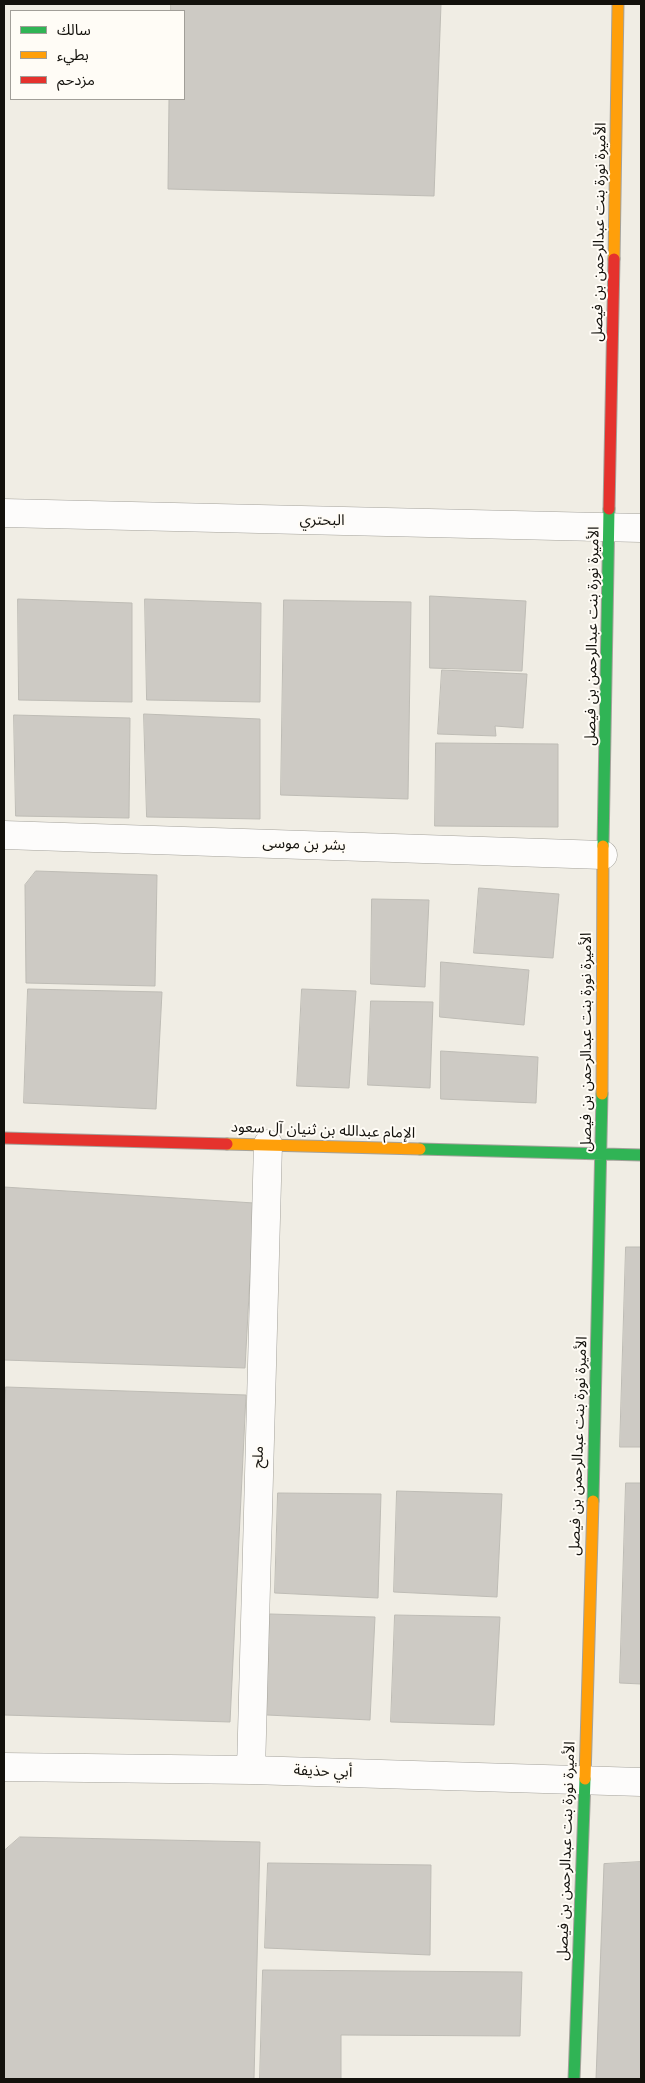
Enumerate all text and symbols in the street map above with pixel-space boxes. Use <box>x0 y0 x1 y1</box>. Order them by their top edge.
legend <box>10 10 185 100</box>
text: سالك <box>57 19 91 40</box>
text: بطيء <box>57 44 89 65</box>
text: مزدحم <box>57 69 95 90</box>
street label: الأميرة نورة بنت عبدالرحمن بن فيصل <box>589 122 611 342</box>
street label: البحتري <box>299 512 345 530</box>
street label: الأميرة نورة بنت عبدالرحمن بن فيصل <box>582 526 604 746</box>
street label: بشر بن موسى <box>262 835 346 855</box>
street label: الأميرة نورة بنت عبدالرحمن بن فيصل <box>578 932 596 1152</box>
street label: الإمام عبدالله بن ثنيان آل سعود <box>231 1119 415 1143</box>
street label: الأميرة نورة بنت عبدالرحمن بن فيصل <box>566 1336 592 1556</box>
street label: ملح <box>250 1446 268 1468</box>
street label: الأميرة نورة بنت عبدالرحمن بن فيصل <box>554 1741 580 1961</box>
street label: أبي حذيفة <box>293 1762 353 1782</box>

